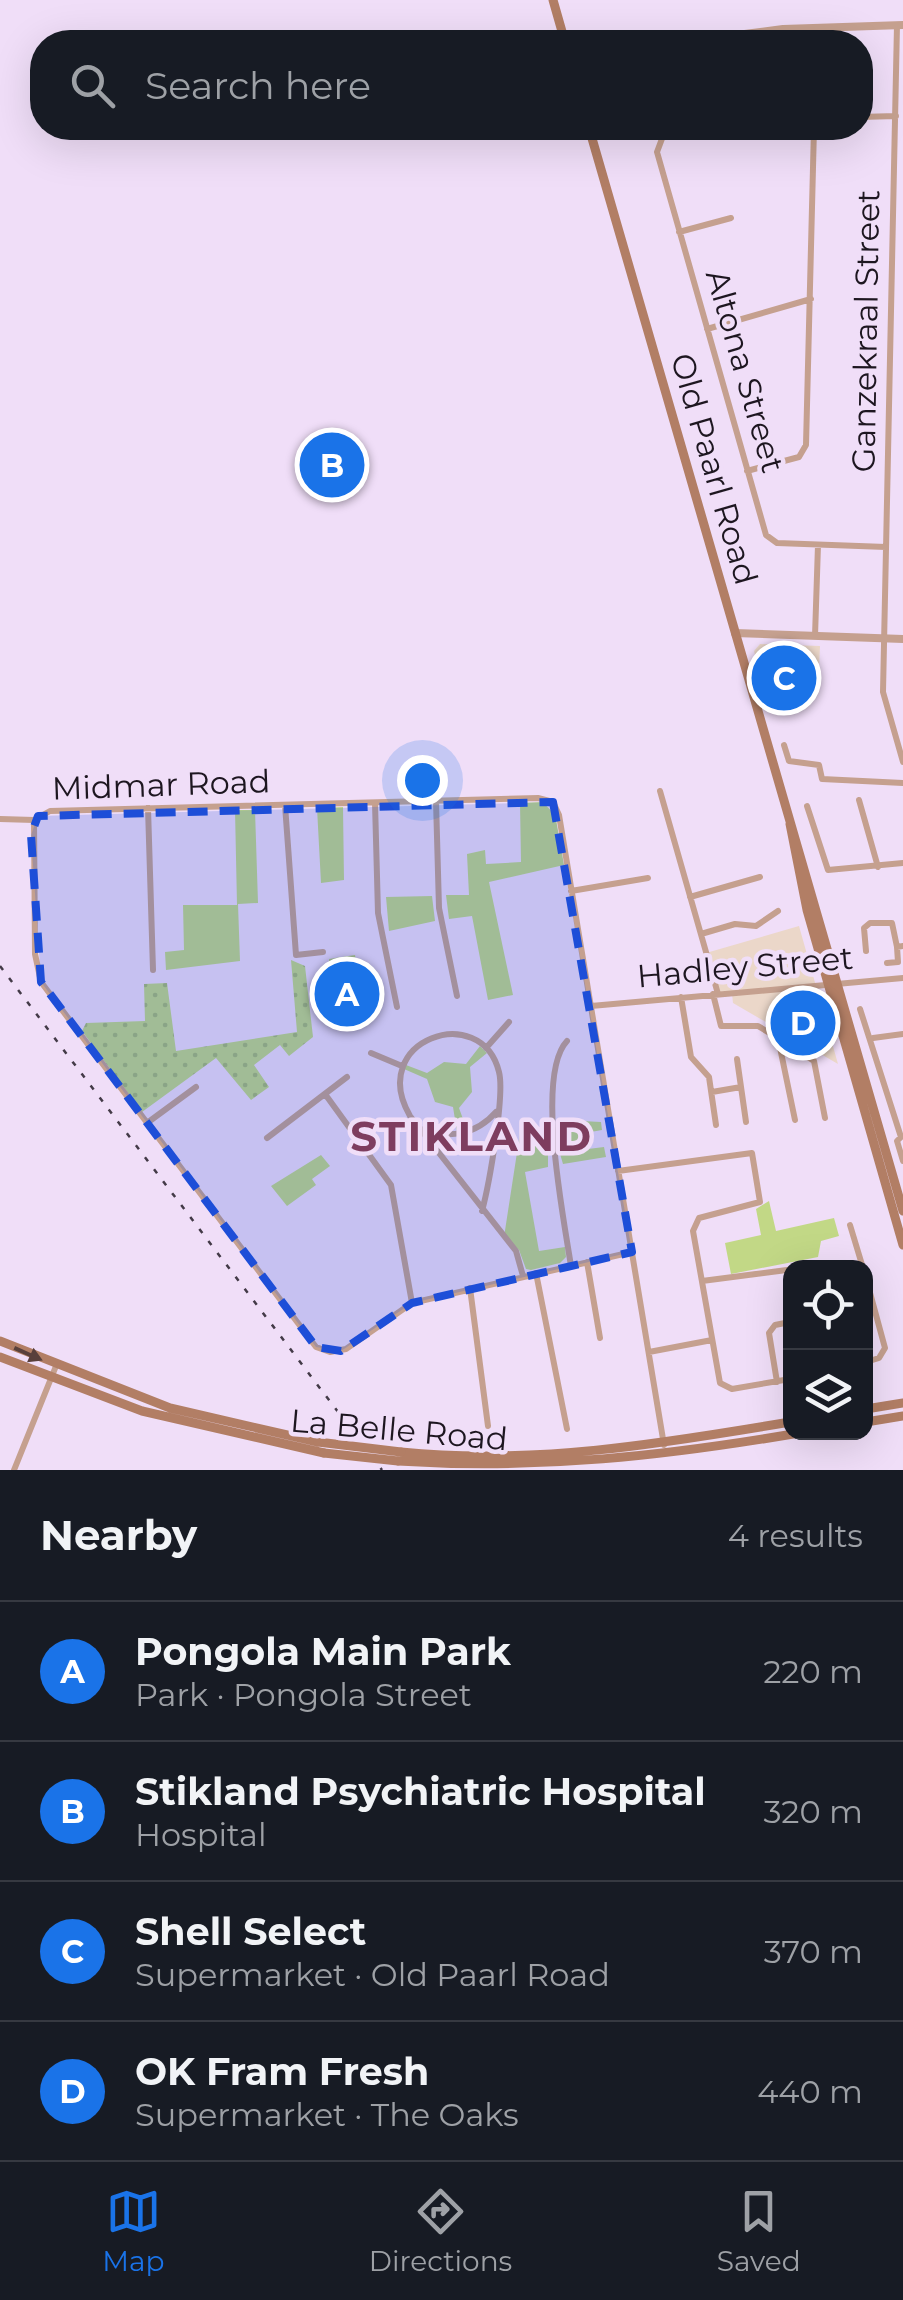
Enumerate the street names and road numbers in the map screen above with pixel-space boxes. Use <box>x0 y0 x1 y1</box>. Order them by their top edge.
street label: Ganzekraal Street <box>844 189 887 473</box>
street label: Altona Street <box>698 265 793 477</box>
street label: Old Paarl Road <box>663 349 766 589</box>
street label: Midmar Road <box>51 761 271 808</box>
street label: Hadley Street <box>635 938 855 995</box>
street label: La Belle Road <box>289 1401 509 1458</box>

